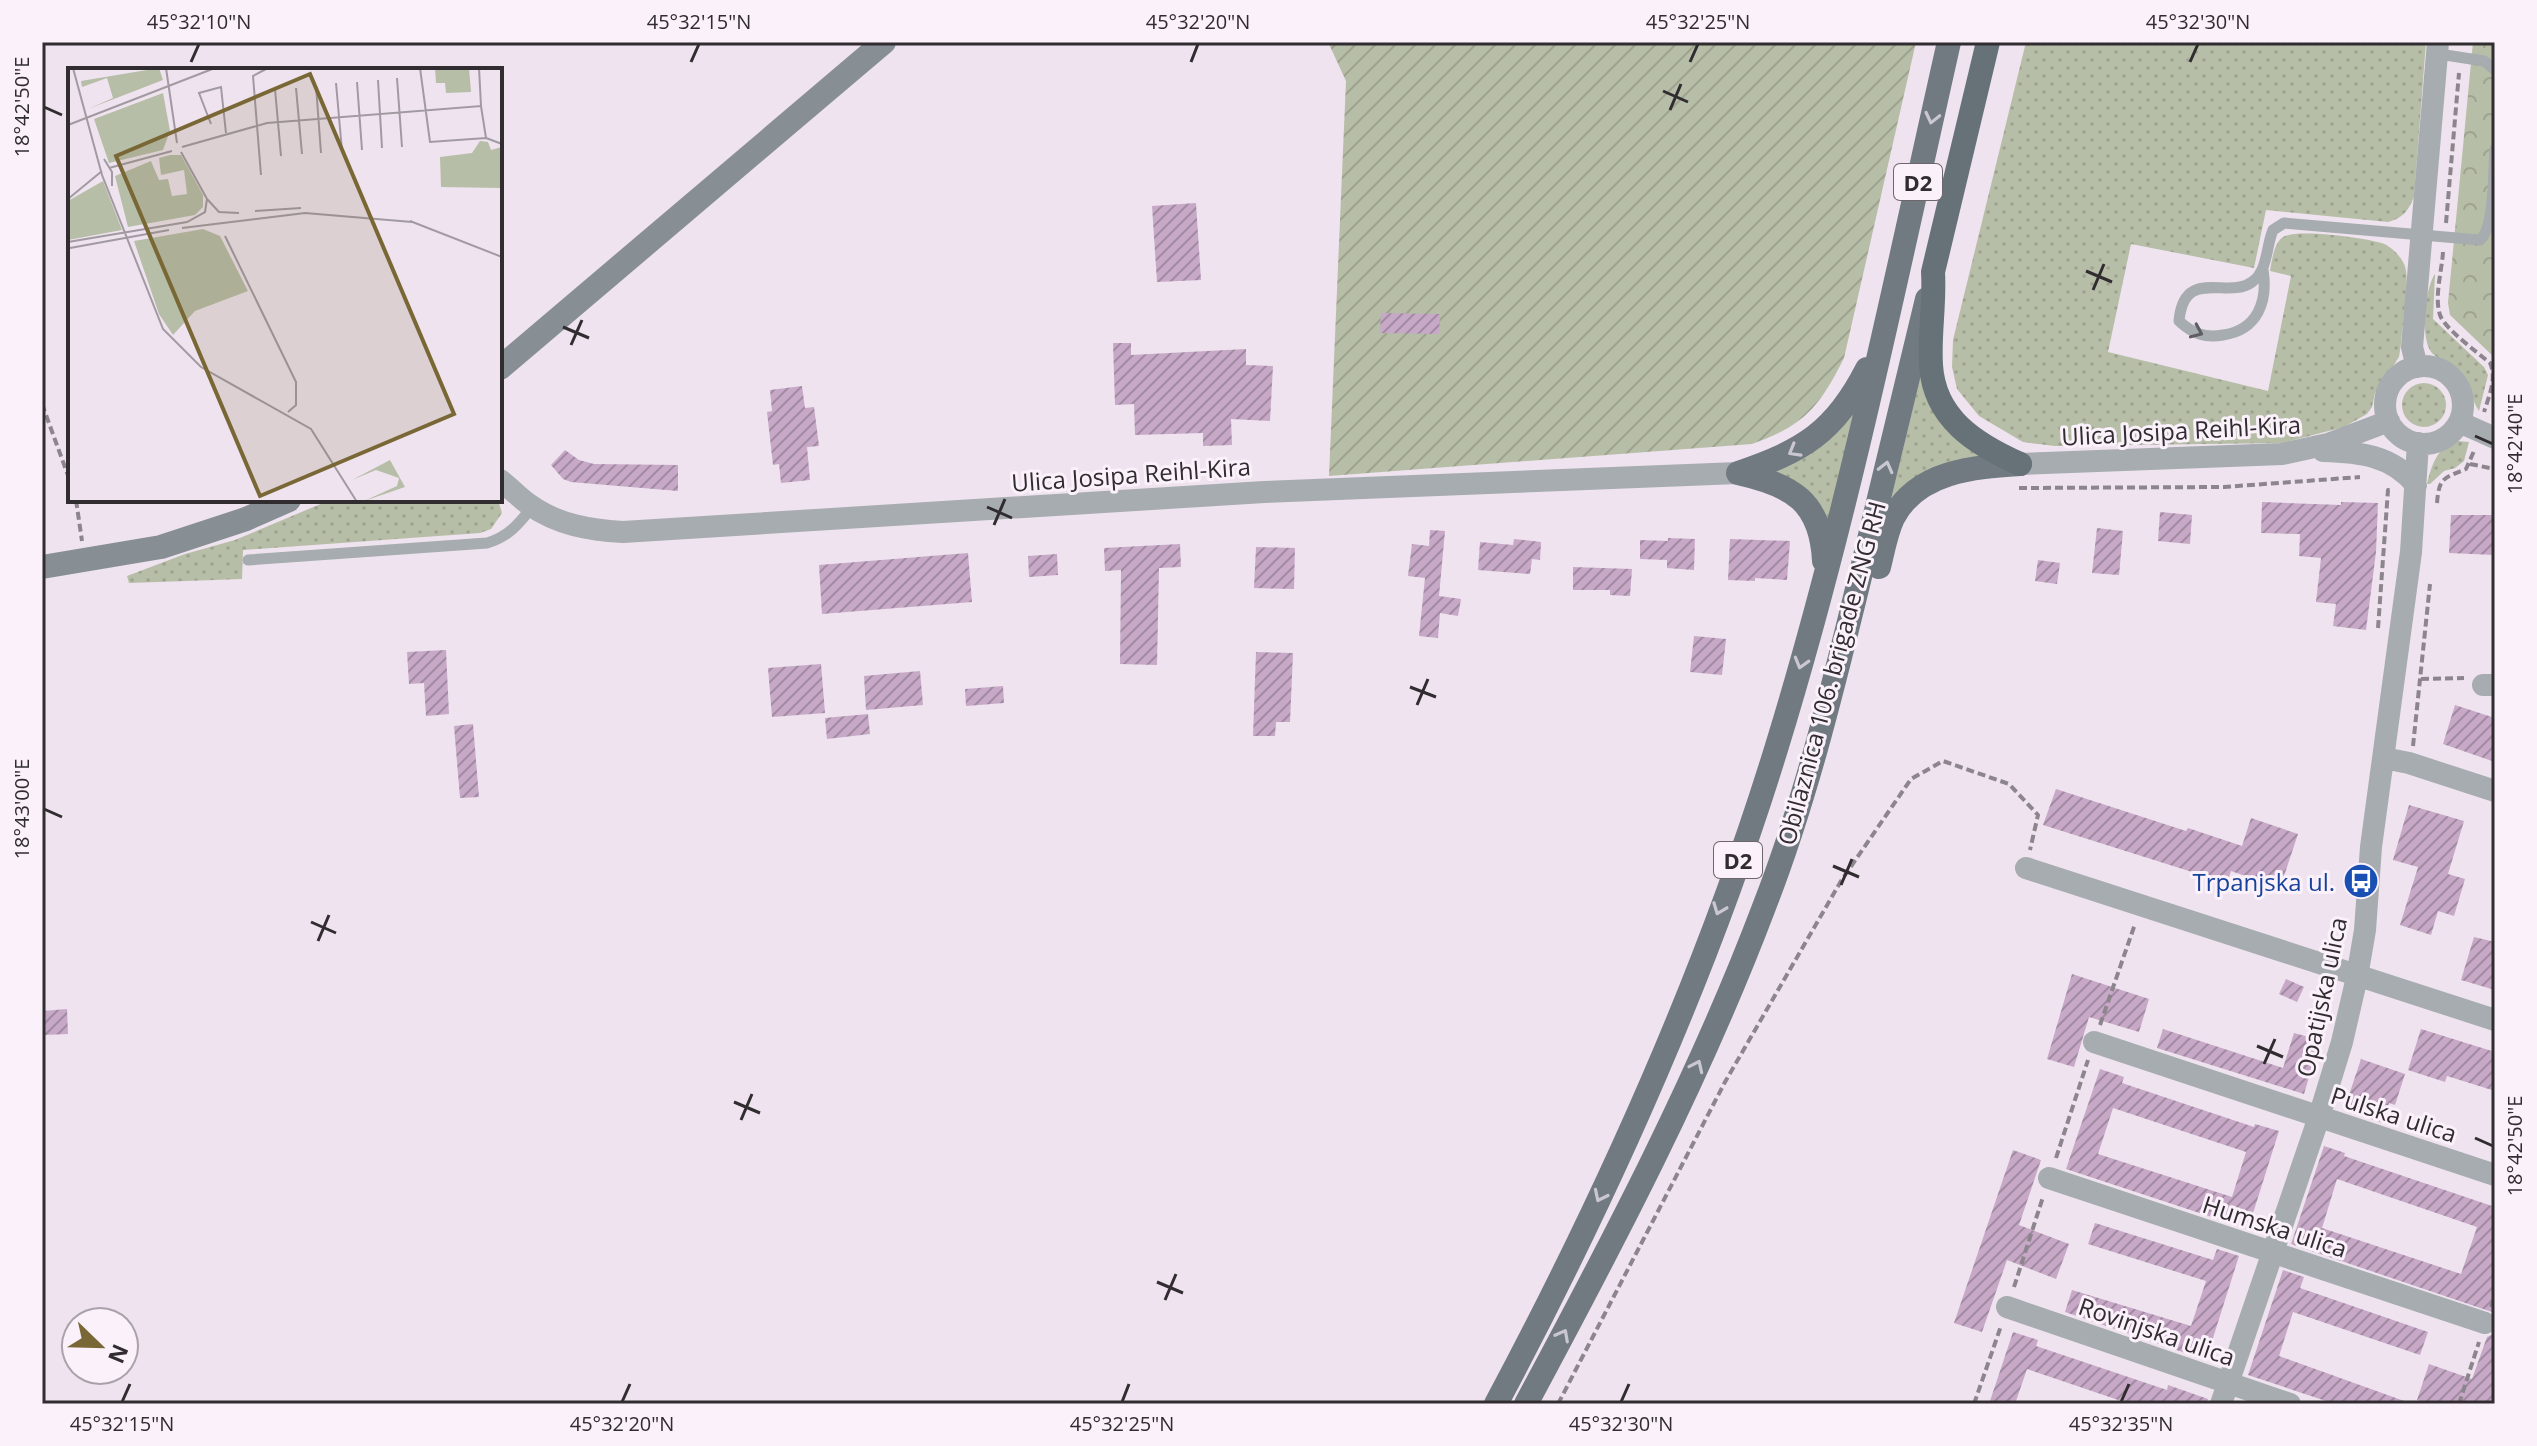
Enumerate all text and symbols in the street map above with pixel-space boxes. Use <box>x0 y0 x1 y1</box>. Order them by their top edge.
text: 45°32'10"N <box>147 8 251 35</box>
text: 45°32'15"N <box>647 8 751 35</box>
text: 45°32'20"N <box>1146 8 1250 35</box>
text: 45°32'25"N <box>1646 8 1750 35</box>
text: 45°32'30"N <box>2146 8 2250 35</box>
text: 18°42'50"E <box>8 57 35 157</box>
inset map <box>68 68 502 502</box>
one-way arrow <box>1924 111 1941 124</box>
road number: D2 <box>1894 164 1942 200</box>
one-way arrow <box>2189 322 2203 338</box>
text: 18°42'40"E <box>2501 394 2528 494</box>
street label: Ulica Josipa Reihl-Kira <box>2060 407 2302 453</box>
one-way arrow <box>1788 441 1802 456</box>
street label: Ulica Josipa Reihl-Kira <box>1010 449 1252 499</box>
one-way arrow <box>1877 461 1894 474</box>
street label: Obilaznica 106. brigade ZNG RH <box>1769 497 1893 849</box>
one-way arrow <box>1794 655 1810 669</box>
text: 18°43'00"E <box>8 759 35 859</box>
road number: D2 <box>1714 842 1762 878</box>
bus stop icon: Trpanjska ul. <box>2342 862 2380 900</box>
place label: Trpanjska ul. <box>2192 865 2335 898</box>
one-way arrow <box>1712 901 1729 915</box>
street label: Opatijska ulica <box>2288 914 2354 1080</box>
one-way arrow <box>1687 1059 1703 1074</box>
street label: Pulska ulica <box>2327 1078 2461 1150</box>
text: 18°42'50"E <box>2501 1096 2528 1196</box>
one-way arrow <box>1594 1187 1610 1202</box>
street label: Humska ulica <box>2199 1187 2351 1265</box>
street label: Rovinjska ulica <box>2074 1289 2240 1373</box>
north arrow <box>60 1306 140 1386</box>
one-way arrow <box>1554 1329 1569 1344</box>
text: N <box>102 1340 137 1368</box>
text: 45°32'15"N <box>70 1410 174 1437</box>
text: 45°32'20"N <box>570 1410 674 1437</box>
text: 45°32'25"N <box>1070 1410 1174 1437</box>
text: 45°32'30"N <box>1569 1410 1673 1437</box>
text: 45°32'35"N <box>2069 1410 2173 1437</box>

